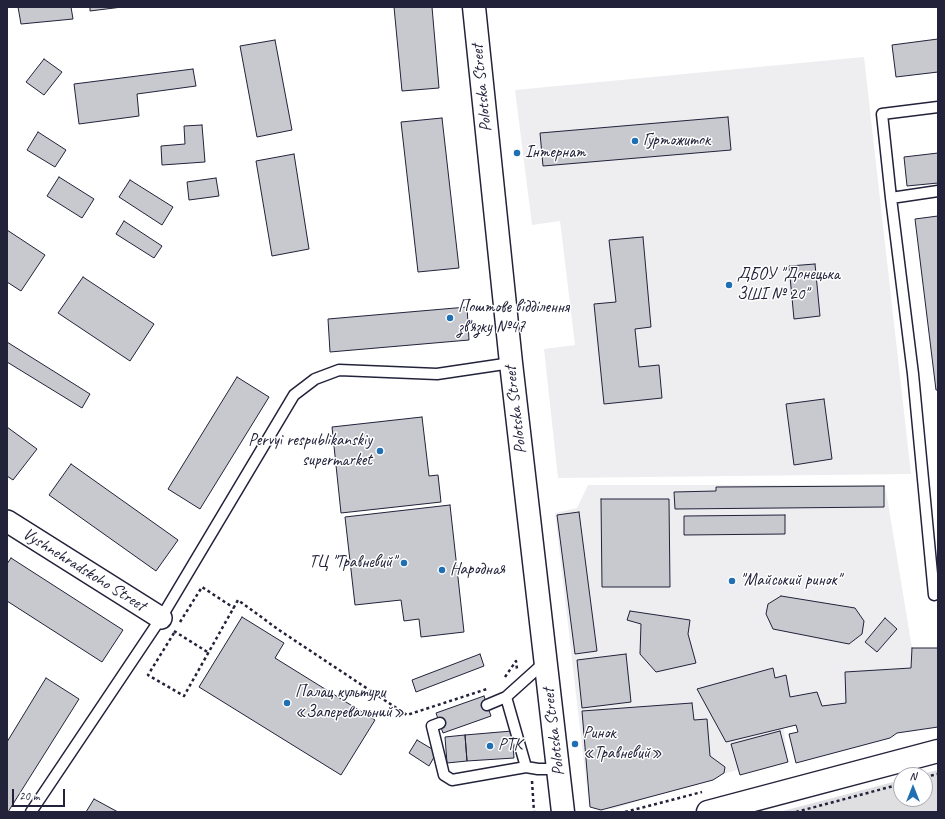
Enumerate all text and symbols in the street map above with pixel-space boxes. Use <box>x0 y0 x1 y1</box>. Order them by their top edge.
street label: Polotska Street <box>467 43 497 133</box>
place label: Гуртожиток <box>643 131 710 151</box>
marker: Гуртожиток <box>630 136 640 146</box>
place label: Інтернат <box>525 143 585 163</box>
marker: Інтернат <box>512 148 522 158</box>
place label: ДБОУ "Донецька ЗШІ № 20" <box>737 265 840 305</box>
marker: ДБОУ "Донецька ЗШІ № 20" <box>724 280 734 290</box>
place label: Поштове відділення зв'язку №47 <box>458 298 569 338</box>
marker: Поштове відділення зв'язку №47 <box>445 313 455 323</box>
street label: Polotska Street <box>501 365 531 455</box>
place label: Pervyi respublikanskiy supermarket <box>248 431 372 471</box>
marker: Pervyi respublikanskiy supermarket <box>375 446 385 456</box>
street label: Vyshnehradskoho Street <box>19 524 149 616</box>
place label: ТЦ "Травневий" <box>309 553 396 573</box>
marker: ТЦ "Травневий" <box>399 558 409 568</box>
place label: Народная <box>450 560 505 580</box>
marker: Народная <box>437 565 447 575</box>
place label: "Майський ринок" <box>740 571 841 591</box>
marker: "Майський ринок" <box>727 576 737 586</box>
place label: Палац культури «Заперевальний» <box>295 683 404 723</box>
street label: Polotska Street <box>539 687 569 777</box>
marker: Палац культури «Заперевальний» <box>282 698 292 708</box>
place label: Ринок «Травневий» <box>583 724 662 764</box>
place label: РТК <box>498 736 522 756</box>
marker: Ринок «Травневий» <box>570 739 580 749</box>
marker: РТК <box>485 741 495 751</box>
north arrow <box>893 767 933 807</box>
text: N <box>910 769 916 783</box>
scale bar <box>14 781 67 807</box>
text: 20 m <box>19 788 39 804</box>

